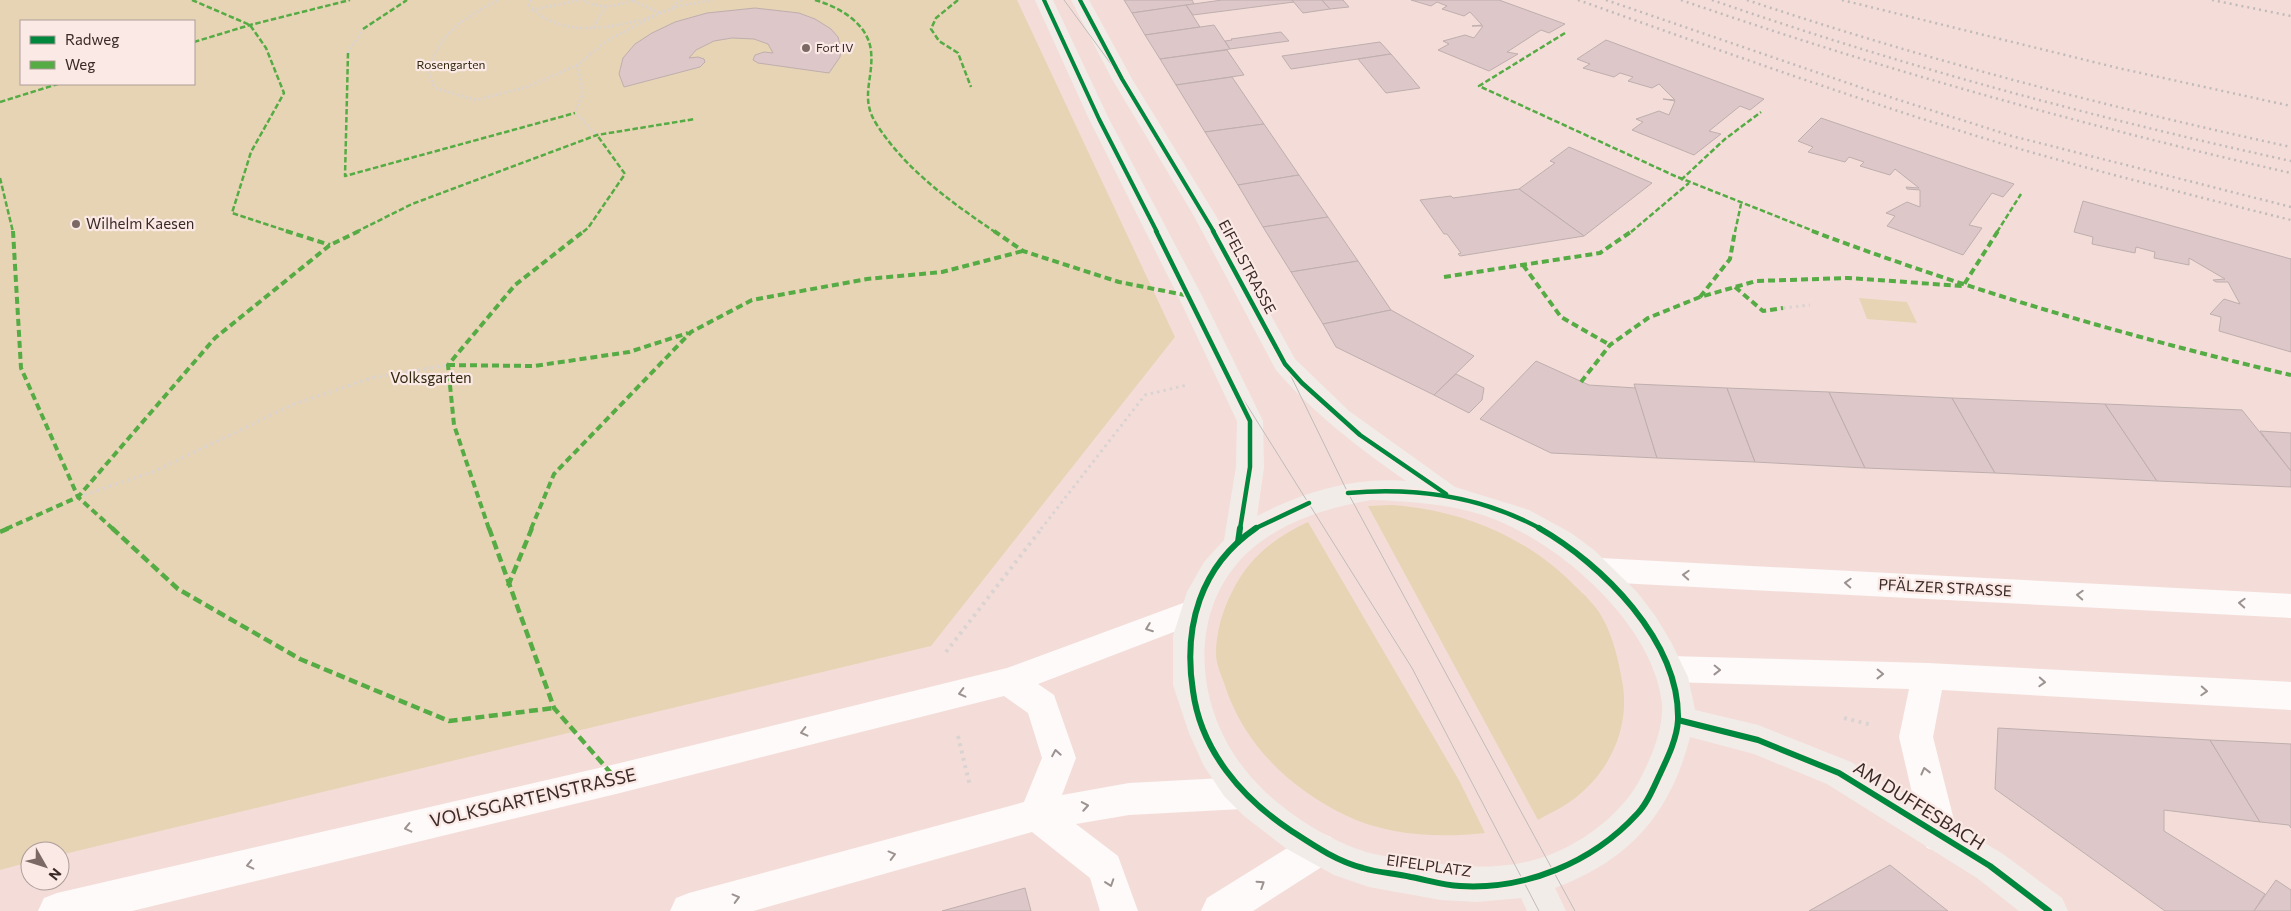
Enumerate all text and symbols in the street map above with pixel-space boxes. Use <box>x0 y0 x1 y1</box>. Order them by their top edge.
legend <box>20 20 195 85</box>
text: Radweg <box>65 30 119 48</box>
place label: Fort IV <box>816 40 853 54</box>
marker: Fort IV <box>800 42 812 54</box>
text: Weg <box>65 55 95 73</box>
park label: Rosengarten <box>417 57 485 71</box>
place label: Wilhelm Kaesen <box>86 214 194 232</box>
street label: EIFELSTRASSE <box>1215 216 1280 317</box>
marker: Wilhelm Kaesen <box>70 218 82 230</box>
park label: Volksgarten <box>390 368 472 386</box>
one-way arrow <box>1681 569 1689 580</box>
street label: PFÄLZER STRASSE <box>1878 575 2012 599</box>
one-way arrow <box>1844 577 1852 588</box>
one-way arrow <box>2076 589 2084 600</box>
one-way arrow <box>2238 598 2246 609</box>
one-way arrow <box>1145 622 1154 632</box>
one-way arrow <box>1714 665 1722 676</box>
one-way arrow <box>1876 669 1884 680</box>
one-way arrow <box>2038 677 2046 688</box>
one-way arrow <box>2201 686 2209 697</box>
one-way arrow <box>957 687 966 698</box>
one-way arrow <box>799 726 808 737</box>
one-way arrow <box>1052 749 1062 757</box>
street label: AM DUFFESBACH <box>1850 756 1989 854</box>
street label: VOLKSGARTENSTRASSE <box>428 763 638 831</box>
one-way arrow <box>1920 768 1930 776</box>
one-way arrow <box>1081 802 1089 812</box>
one-way arrow <box>403 822 412 833</box>
north arrow <box>20 841 70 891</box>
one-way arrow <box>888 850 897 861</box>
street label: EIFELPLATZ <box>1385 850 1473 880</box>
one-way arrow <box>245 859 254 870</box>
text: N <box>46 865 65 884</box>
one-way arrow <box>1104 878 1114 886</box>
one-way arrow <box>1255 881 1264 890</box>
one-way arrow <box>731 893 740 904</box>

